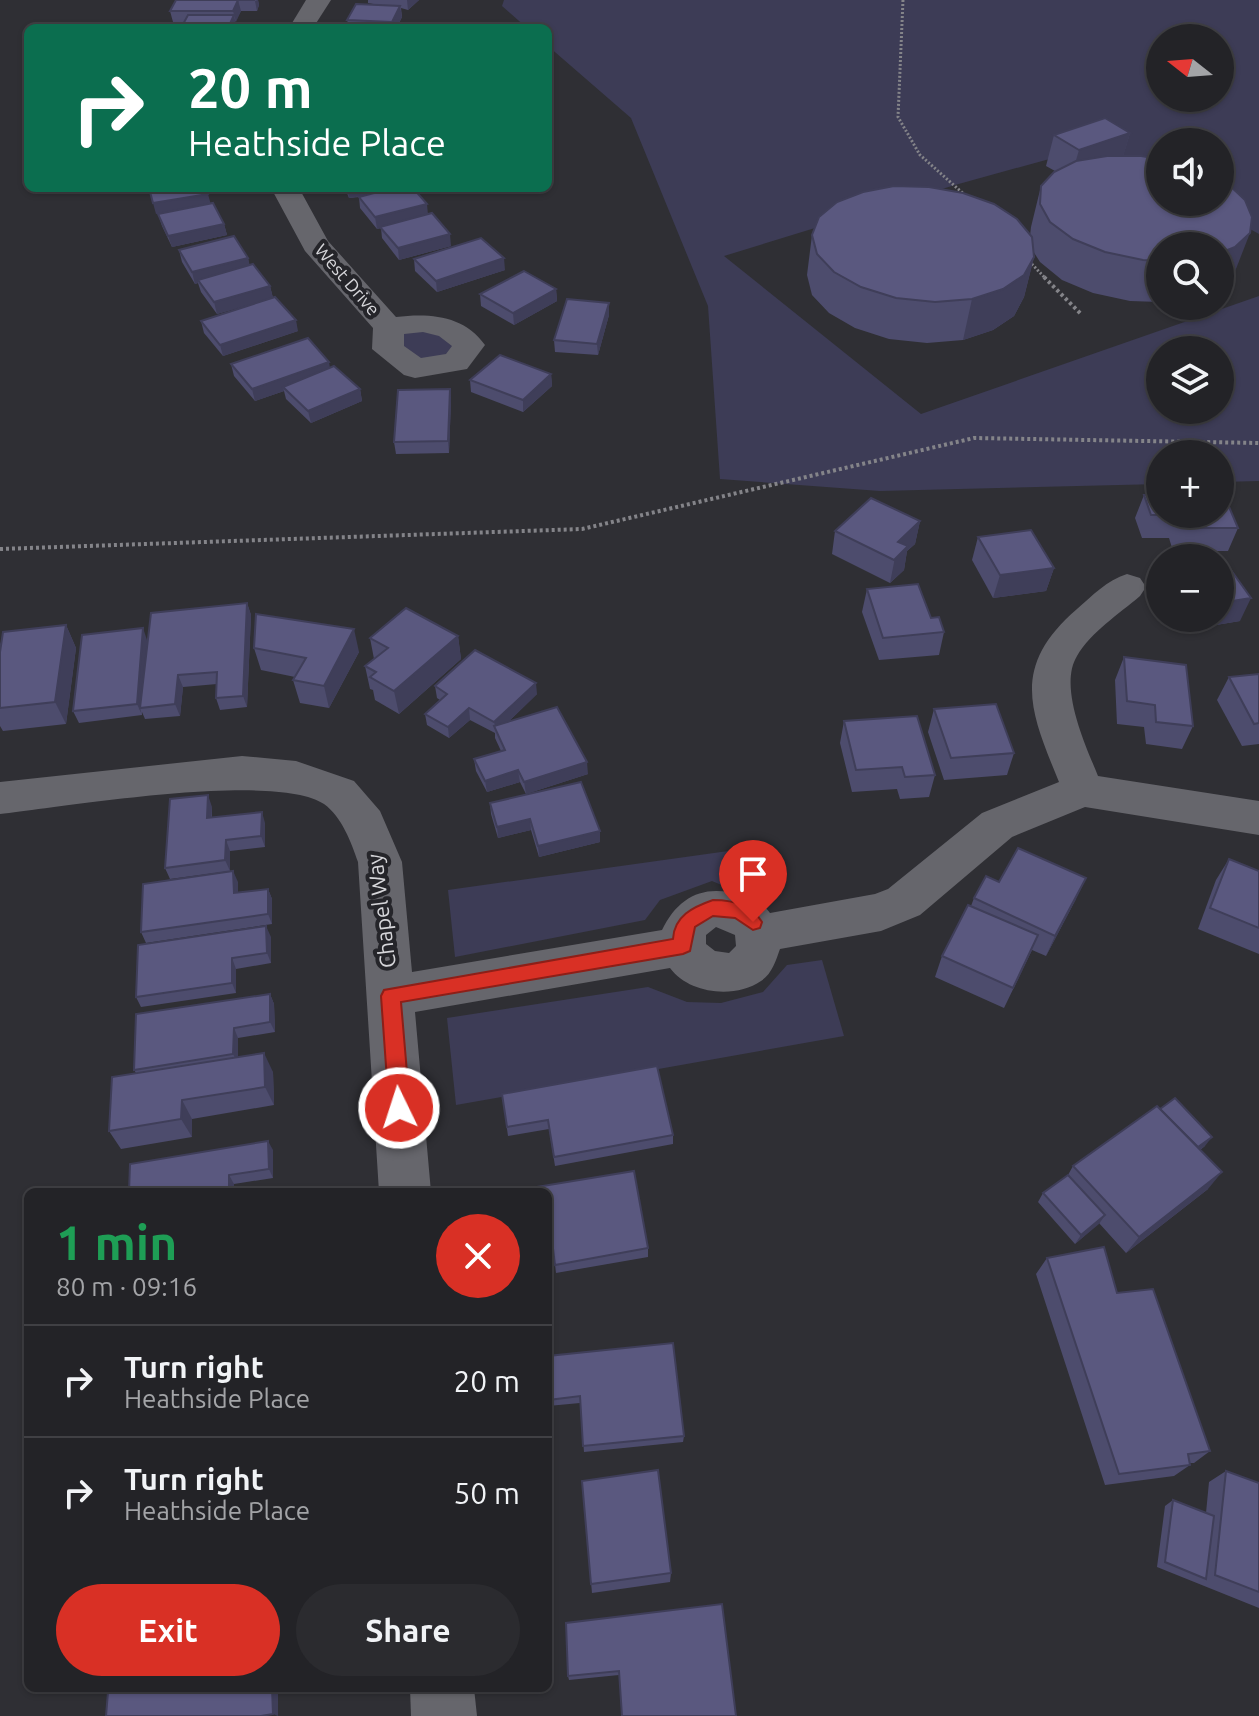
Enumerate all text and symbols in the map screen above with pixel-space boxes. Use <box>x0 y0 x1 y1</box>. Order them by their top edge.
north arrow <box>1146 24 1234 112</box>
map controls <box>1146 24 1234 632</box>
icon: right <box>56 56 160 160</box>
text: 20 m <box>188 56 313 119</box>
text: Heathside Place <box>188 122 446 163</box>
button: sound <box>1146 128 1234 216</box>
button: search <box>1146 232 1234 320</box>
street label: West Drive <box>311 240 384 319</box>
button: layers <box>1146 336 1234 424</box>
button: + <box>1146 440 1234 528</box>
button: − <box>1146 544 1234 632</box>
pin <box>719 840 787 922</box>
street label: Chapel Way <box>361 852 400 970</box>
icon: arrive <box>731 852 775 896</box>
position arrow <box>357 1066 441 1150</box>
button: close <box>436 1214 520 1298</box>
text: 1 min <box>56 1215 177 1269</box>
text: 80 m · 09:16 <box>56 1272 197 1301</box>
text: Turn right <box>124 1350 264 1384</box>
icon: right <box>56 1359 100 1403</box>
text: 20 m <box>453 1364 520 1398</box>
text: Heathside Place <box>124 1384 310 1413</box>
text: Turn right <box>124 1462 264 1496</box>
icon: right <box>56 1471 100 1515</box>
text: 50 m <box>453 1476 520 1510</box>
text: Heathside Place <box>124 1496 310 1525</box>
button: Exit <box>56 1584 280 1676</box>
button: Share <box>296 1584 520 1676</box>

